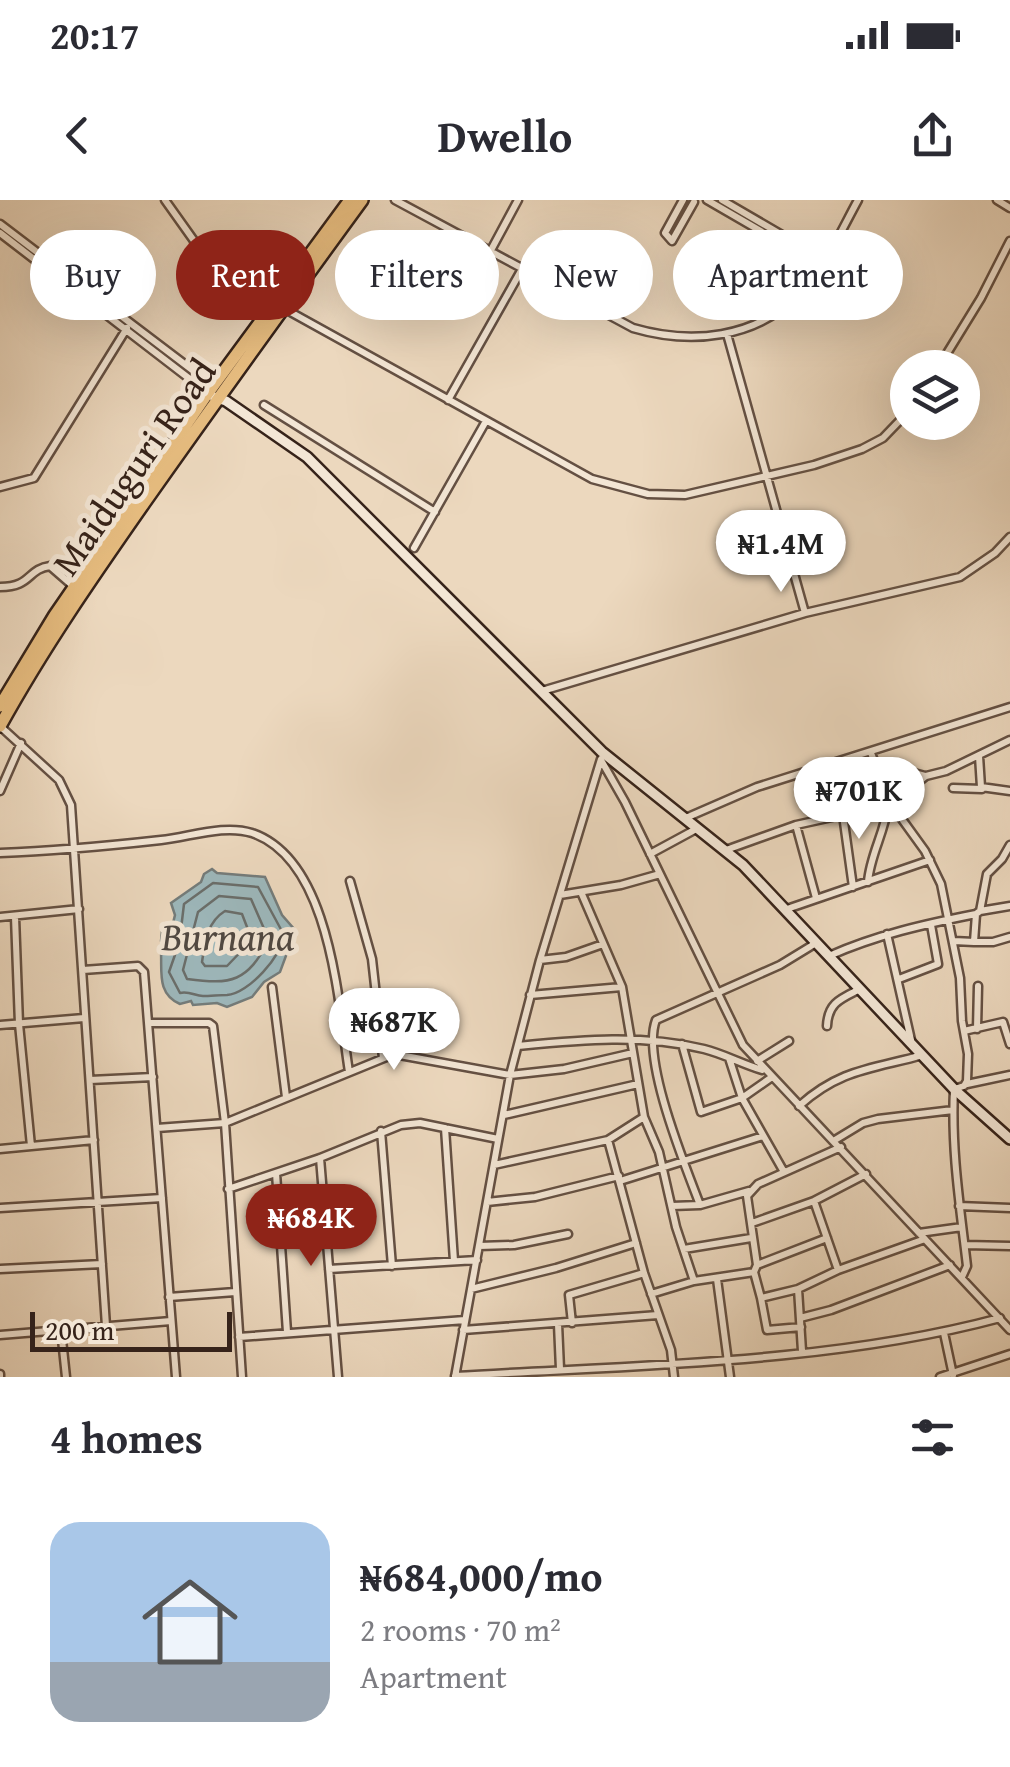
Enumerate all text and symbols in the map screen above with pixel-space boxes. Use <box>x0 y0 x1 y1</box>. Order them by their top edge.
text: 20:17 <box>50 7 140 63</box>
text: Dwello <box>438 103 572 168</box>
icon: back <box>50 108 105 163</box>
icon: share <box>905 108 960 163</box>
chip: Buy <box>30 230 156 320</box>
chip: Rent <box>176 230 315 320</box>
chip: Filters <box>335 230 499 320</box>
chip: New <box>519 230 653 320</box>
chip: Apartment <box>673 230 903 320</box>
street label: Maiduguri Road <box>37 346 229 587</box>
map controls <box>890 350 980 440</box>
button: layers <box>890 350 980 440</box>
pin: ₦1.4M <box>711 510 851 595</box>
text: ₦1.4M <box>738 519 824 566</box>
pin: ₦701K <box>789 757 929 842</box>
text: ₦701K <box>816 766 902 813</box>
water label: Burnana <box>161 906 295 965</box>
pin: ₦687K <box>324 988 464 1073</box>
text: ₦687K <box>351 997 437 1044</box>
pin: ₦684K <box>241 1184 381 1269</box>
text: ₦684K <box>268 1193 354 1240</box>
scale bar <box>30 1307 232 1352</box>
text: 200 m <box>45 1309 114 1350</box>
text: 4 homes <box>50 1407 203 1468</box>
icon: filters <box>905 1410 960 1465</box>
text: ₦684,000/mo <box>360 1545 603 1606</box>
icon: home <box>130 1562 250 1682</box>
text: 2 rooms · 70 m² <box>360 1606 561 1653</box>
text: Apartment <box>360 1653 507 1700</box>

